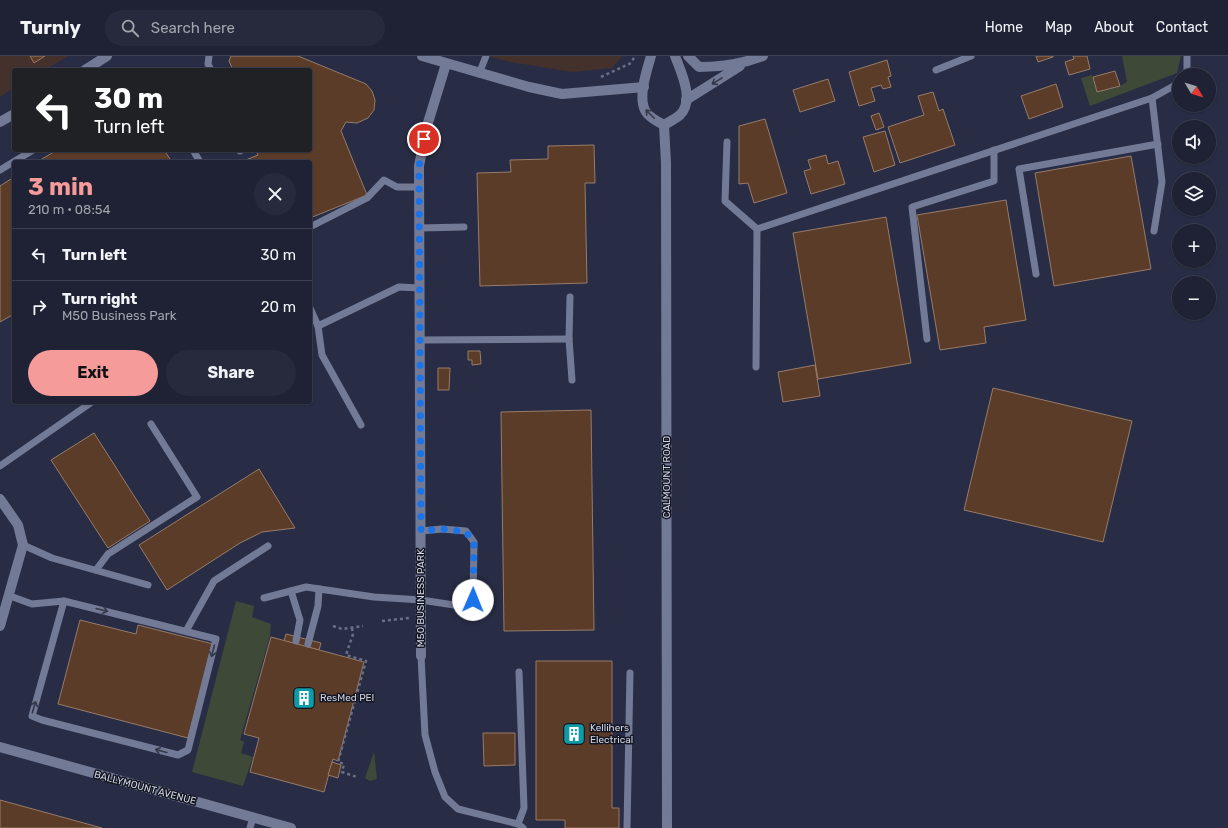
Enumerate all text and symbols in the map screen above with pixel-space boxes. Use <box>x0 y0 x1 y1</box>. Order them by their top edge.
search box <box>105 10 385 46</box>
text: Turnly <box>20 16 81 39</box>
icon: search <box>119 17 141 39</box>
text: Search here <box>151 19 235 37</box>
text: Home <box>985 19 1023 36</box>
text: Map <box>1045 19 1072 36</box>
text: About <box>1094 19 1134 36</box>
text: Contact <box>1156 19 1208 36</box>
north arrow <box>1172 68 1216 112</box>
map controls <box>1172 68 1216 320</box>
one-way arrow <box>711 77 722 86</box>
text: 30 m <box>94 82 163 115</box>
icon: left <box>28 84 80 136</box>
one-way arrow <box>645 110 655 119</box>
text: Turn left <box>94 116 164 138</box>
button: sound <box>1172 120 1216 164</box>
pin <box>407 122 441 156</box>
icon: arrive <box>413 128 435 150</box>
button: layers <box>1172 172 1216 216</box>
text: 3 min <box>28 173 93 201</box>
button: close <box>254 173 296 215</box>
text: 210 m · 08:54 <box>28 202 111 217</box>
button: + <box>1172 224 1216 268</box>
icon: left <box>28 244 50 266</box>
text: Turn left <box>62 246 127 264</box>
text: 30 m <box>260 246 296 264</box>
button: − <box>1172 276 1216 320</box>
text: Turn right <box>62 290 137 308</box>
icon: right <box>28 296 50 318</box>
text: 20 m <box>261 298 296 316</box>
text: M50 Business Park <box>62 308 176 323</box>
button: Exit <box>28 350 158 396</box>
button: Share <box>166 350 296 396</box>
street label: CALMOUNT ROAD <box>661 436 673 518</box>
street label: M50 BUSINESS PARK <box>415 549 427 647</box>
position arrow <box>452 579 494 621</box>
one-way arrow <box>95 607 108 615</box>
one-way arrow <box>208 644 216 657</box>
building icon: ResMed PEI <box>291 685 317 711</box>
place label: ResMed PEI <box>320 692 374 704</box>
one-way arrow <box>31 700 38 713</box>
building icon: Kellihers Electrical <box>561 721 587 747</box>
place label: Kellihers Electrical <box>590 722 633 746</box>
one-way arrow <box>155 747 168 754</box>
street label: BALLYMOUNT AVENUE <box>93 769 197 807</box>

